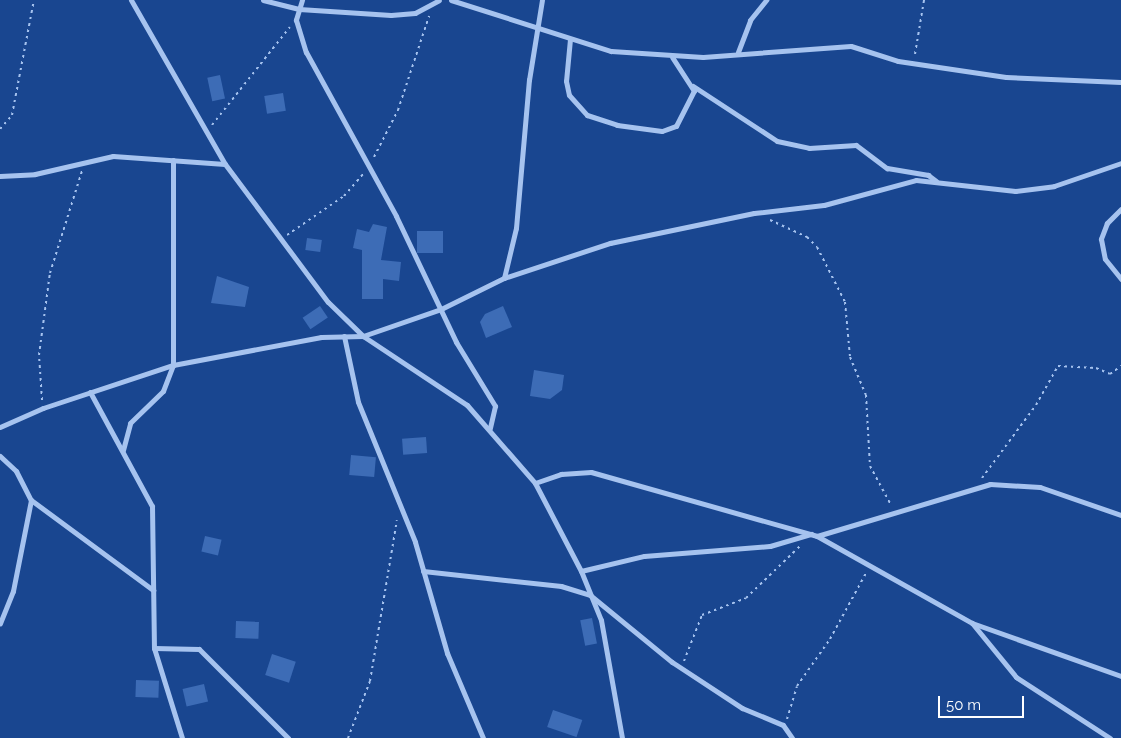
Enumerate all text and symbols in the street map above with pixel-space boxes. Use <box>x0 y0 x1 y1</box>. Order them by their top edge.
scale bar <box>941 686 1027 718</box>
text: 50 m <box>946 696 981 714</box>

